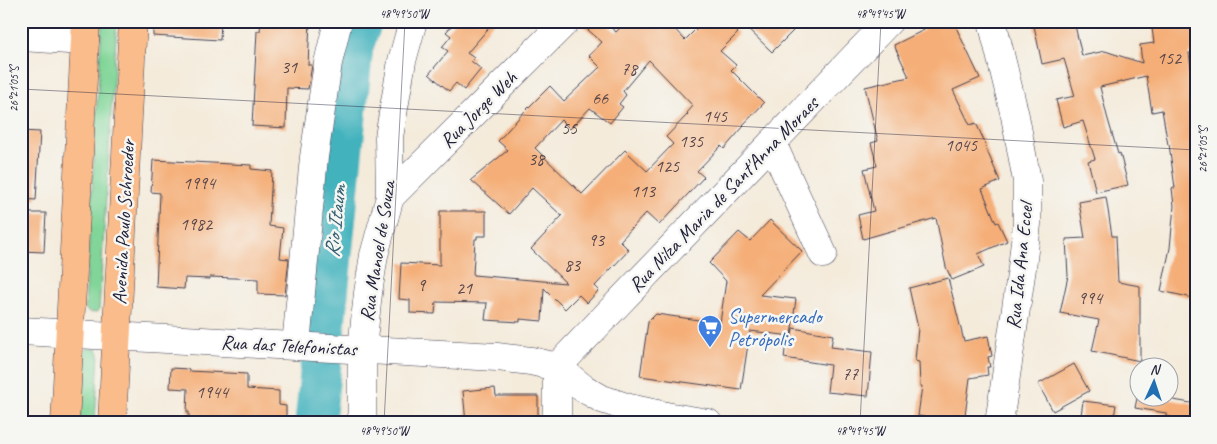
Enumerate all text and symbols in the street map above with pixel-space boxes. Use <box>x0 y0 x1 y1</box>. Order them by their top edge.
text: 48°49'50"W <box>380 6 431 22</box>
text: 48°49'45"W <box>856 6 907 22</box>
house number: 152 <box>1157 47 1183 69</box>
house number: 31 <box>281 56 298 78</box>
house number: 78 <box>621 58 639 80</box>
text: 26°21'05"S <box>6 64 22 112</box>
street label: Rua Jorge Weh <box>434 65 523 153</box>
house number: 66 <box>592 87 609 109</box>
street label: Rua Nilza Maria de Sant'Anna Moraes <box>623 90 825 297</box>
house number: 145 <box>703 105 728 127</box>
house number: 55 <box>561 117 578 139</box>
text: 26°21'05"S <box>1195 125 1211 173</box>
house number: 135 <box>679 130 704 152</box>
house number: 1045 <box>945 134 978 156</box>
street label: Avenida Paulo Schroeder <box>107 137 140 305</box>
house number: 38 <box>528 148 546 170</box>
house number: 125 <box>655 155 680 177</box>
house number: 1994 <box>183 172 217 194</box>
street label: Rua Manoel de Souza <box>354 177 401 323</box>
house number: 113 <box>631 180 657 202</box>
water label: Rio Itaum <box>318 181 352 258</box>
street label: Rua Ida Ana Eccel <box>1000 198 1039 330</box>
house number: 1982 <box>180 213 214 235</box>
house number: 93 <box>588 229 606 251</box>
house number: 83 <box>564 254 582 276</box>
house number: 9 <box>417 274 427 296</box>
house number: 21 <box>456 277 473 299</box>
house number: 994 <box>1078 287 1104 309</box>
place label: Supermercado Petrópolis <box>728 304 823 352</box>
supermarket icon: Supermercado Petrópolis <box>697 314 723 348</box>
street label: Rua das Telefonistas <box>221 329 360 362</box>
north arrow <box>1130 356 1180 406</box>
text: N <box>1150 361 1162 378</box>
house number: 77 <box>842 363 859 385</box>
house number: 1944 <box>196 381 230 403</box>
text: 48°49'50"W <box>360 423 411 439</box>
text: 48°49'45"W <box>836 423 887 439</box>

